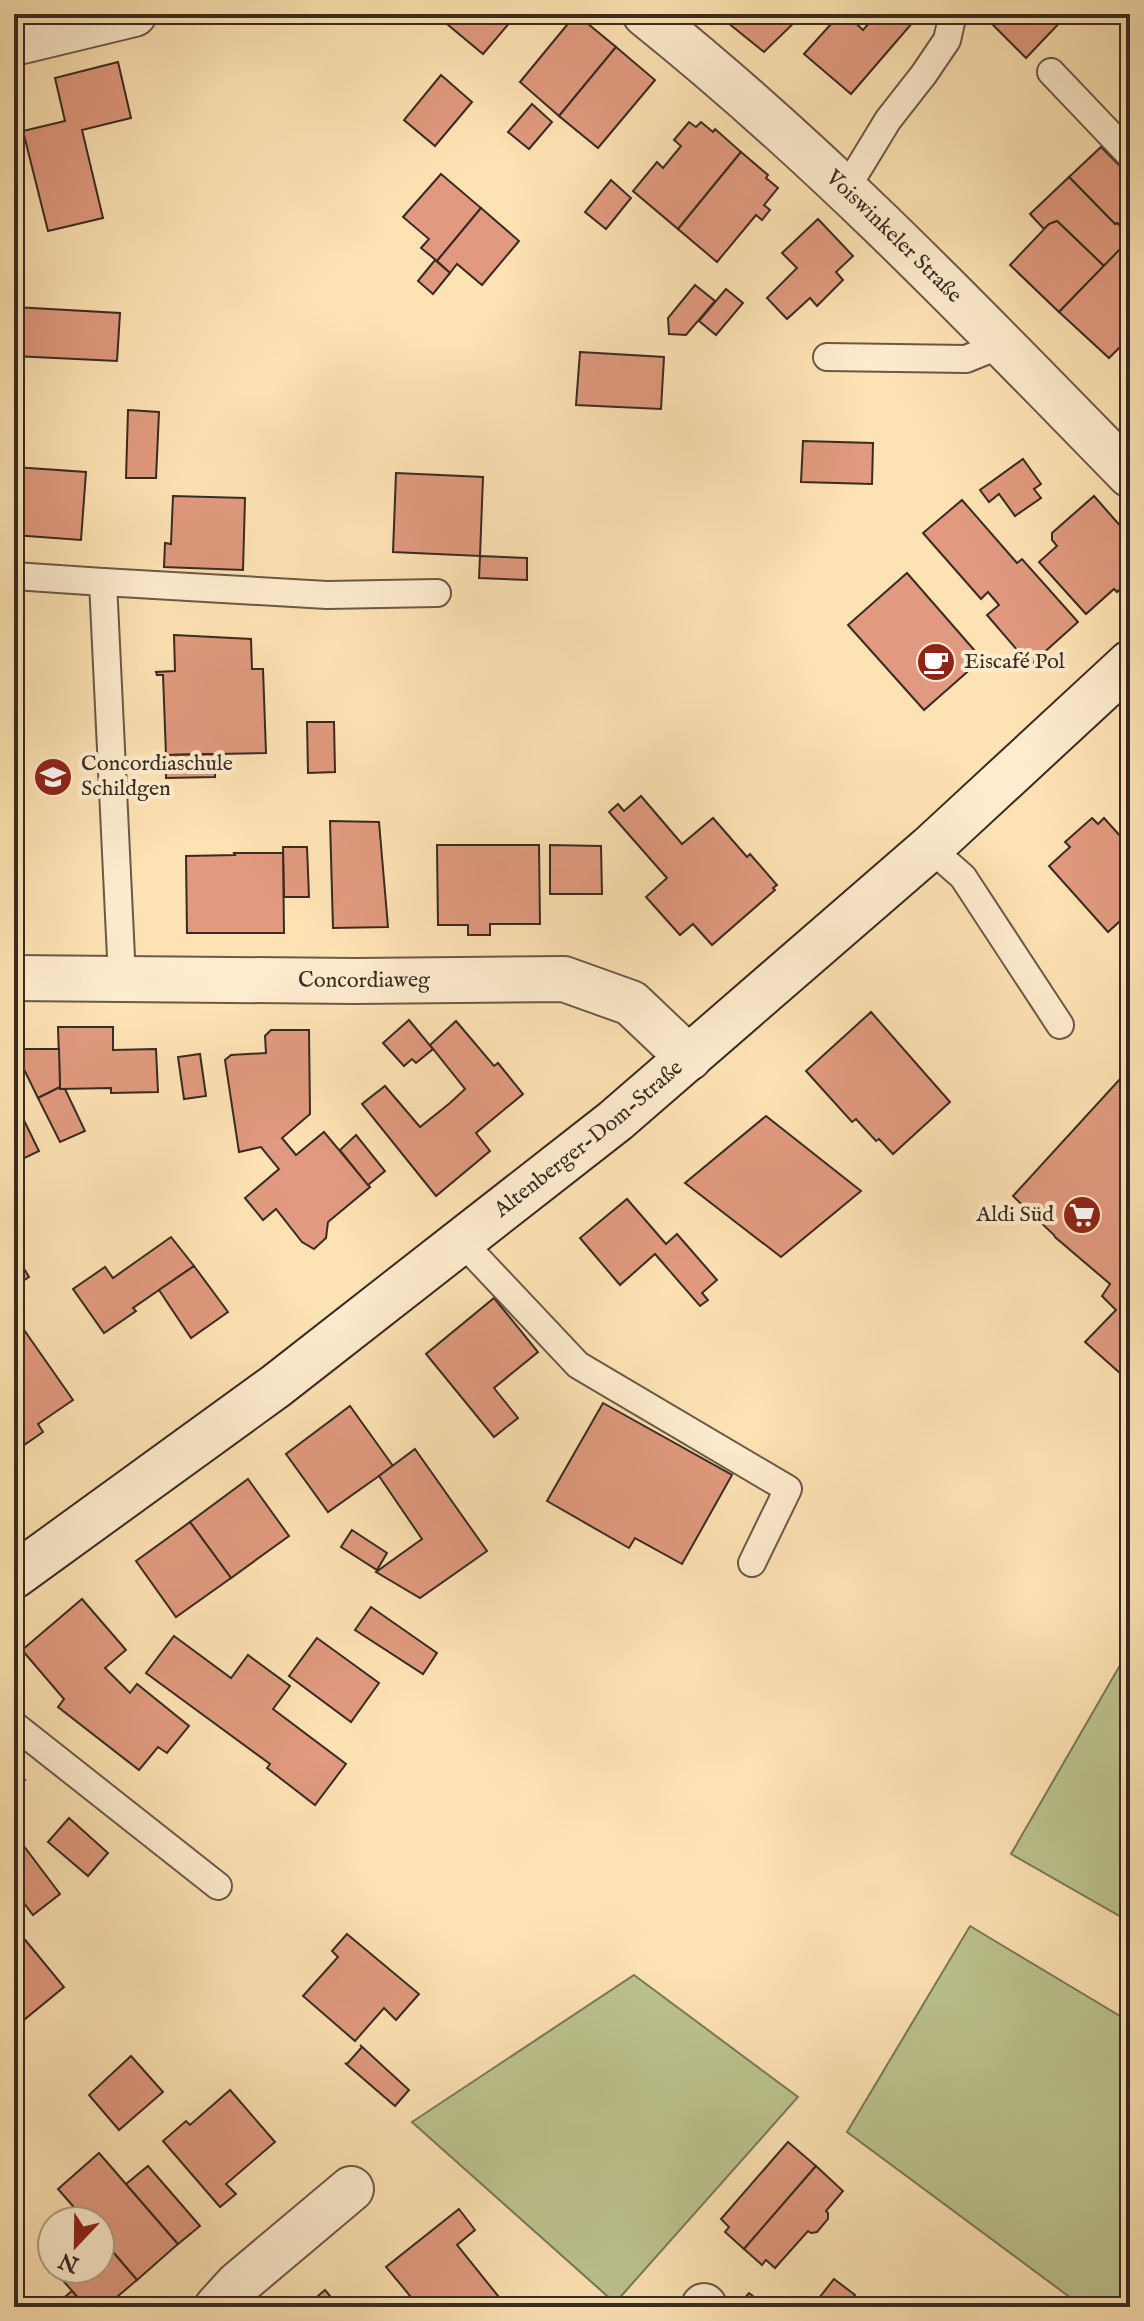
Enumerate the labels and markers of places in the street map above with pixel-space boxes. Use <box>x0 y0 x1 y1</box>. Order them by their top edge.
cafe icon: Eiscafé Pol <box>915 641 957 683</box>
place label: Eiscafé Pol <box>964 648 1065 676</box>
place label: Concordiaschule Schildgen <box>81 750 233 803</box>
school or university icon: Concordiaschule Schildgen <box>32 756 74 798</box>
supermarket icon: Aldi Süd <box>1061 1194 1103 1236</box>
place label: Aldi Süd <box>975 1201 1054 1229</box>

